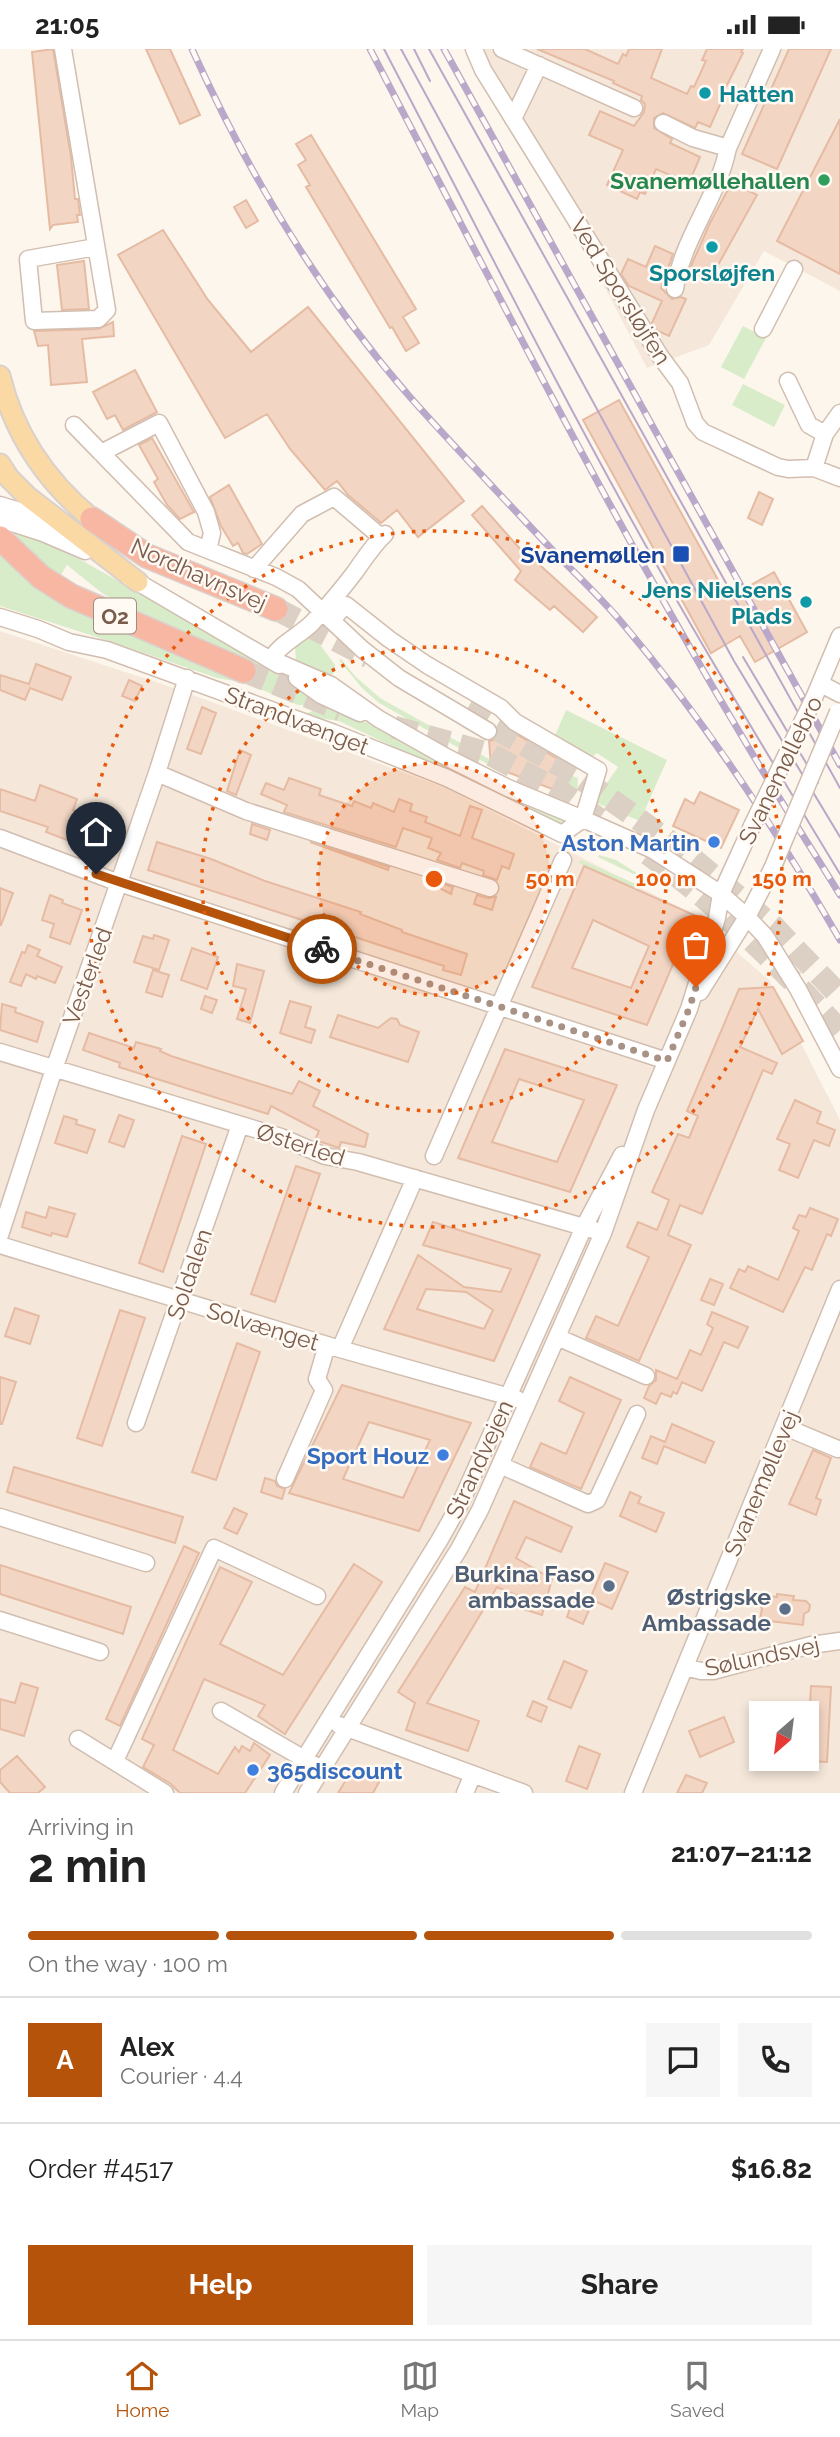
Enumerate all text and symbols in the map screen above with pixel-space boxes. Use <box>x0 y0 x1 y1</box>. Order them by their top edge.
text: 21:05 <box>35 10 99 40</box>
place label: Hatten <box>719 80 794 107</box>
marker: Hatten <box>697 85 713 101</box>
place label: Svanemøllehallen <box>610 167 810 194</box>
marker: Svanemøllehallen <box>816 172 832 188</box>
street label: Ved Sporsløjfen <box>565 213 677 369</box>
marker: Sporsløjfen <box>704 239 720 255</box>
place label: Sporsløjfen <box>649 259 775 286</box>
street label: Nordhavnsvej <box>127 532 271 616</box>
place label: Svanemøllen <box>520 541 665 568</box>
marker: Svanemøllen <box>671 544 691 564</box>
place label: Jens Nielsens Plads <box>641 576 792 629</box>
marker: Jens Nielsens Plads <box>798 594 814 610</box>
road number: O2 <box>94 599 136 633</box>
street label: Strandvænget <box>221 680 373 760</box>
street label: Svanemøllebro <box>732 692 828 848</box>
pin <box>66 802 126 874</box>
icon: home <box>77 813 115 851</box>
place label: Aston Martin <box>561 829 700 856</box>
marker: Aston Martin <box>706 834 722 850</box>
text: 50 m <box>525 866 575 891</box>
text: 100 m <box>636 866 696 891</box>
text: 150 m <box>752 866 812 891</box>
centre of rings <box>422 867 446 891</box>
courier <box>287 914 357 984</box>
pin <box>666 915 726 987</box>
street label: Vesterled <box>57 924 117 1028</box>
icon: bag <box>677 926 715 964</box>
icon: bike <box>303 930 341 968</box>
street label: Østerled <box>253 1117 349 1171</box>
street label: Soldalen <box>161 1225 217 1323</box>
street label: Solvænget <box>204 1296 323 1356</box>
street label: Strandvejen <box>440 1396 518 1522</box>
street label: Svanemøllevej <box>718 1406 804 1560</box>
place label: Sport Houz <box>307 1442 429 1469</box>
marker: Sport Houz <box>435 1447 451 1463</box>
place label: Burkina Faso ambassade <box>454 1560 595 1613</box>
marker: Burkina Faso ambassade <box>601 1578 617 1594</box>
place label: Østrigske Ambassade <box>642 1583 771 1636</box>
marker: Østrigske Ambassade <box>777 1601 793 1617</box>
street label: Sølundsvej <box>702 1631 822 1681</box>
north arrow <box>749 1701 819 1771</box>
map controls <box>749 1701 819 1771</box>
place label: 365discount <box>267 1757 402 1784</box>
marker: 365discount <box>245 1762 261 1778</box>
text: Arriving in <box>28 1813 134 1840</box>
text: 21:07–21:12 <box>671 1838 812 1868</box>
text: 2 min <box>28 1839 147 1893</box>
text: On the way · 100 m <box>28 1950 228 1977</box>
button: chat <box>646 2023 720 2097</box>
button: phone <box>738 2023 812 2097</box>
text: Alex <box>120 2032 175 2062</box>
text: A <box>56 2045 74 2075</box>
text: Courier · 4.4 <box>120 2062 243 2089</box>
text: Order #4517 <box>28 2154 173 2184</box>
text: $16.82 <box>731 2154 812 2184</box>
button: Help <box>28 2245 413 2325</box>
button: Share <box>427 2245 812 2325</box>
tab: Home <box>116 2357 169 2421</box>
tab: Map <box>400 2357 439 2421</box>
tab: Saved <box>670 2357 724 2421</box>

